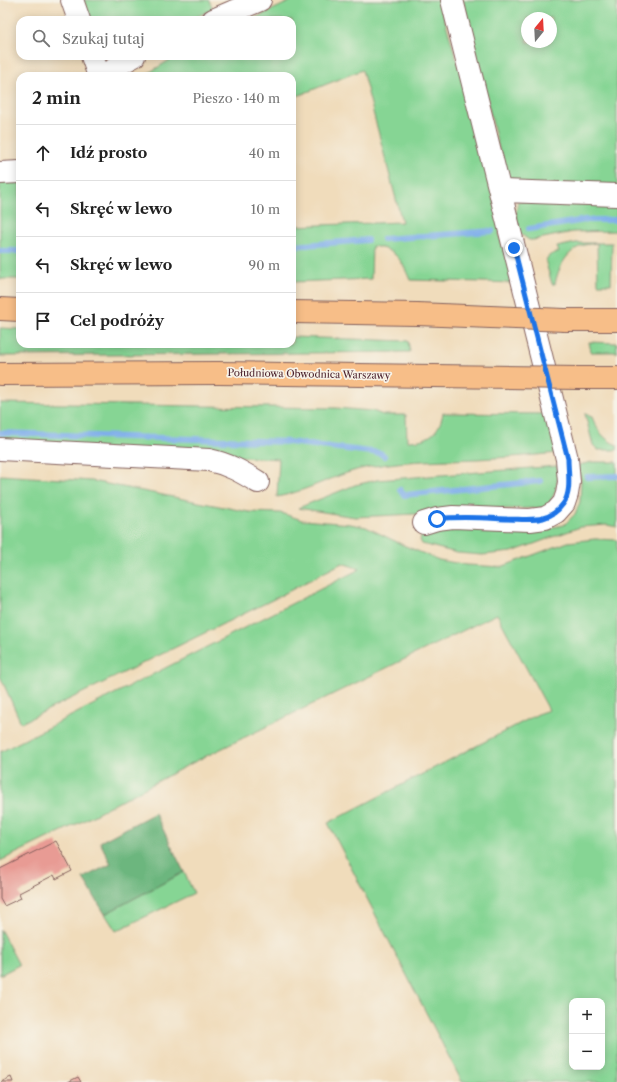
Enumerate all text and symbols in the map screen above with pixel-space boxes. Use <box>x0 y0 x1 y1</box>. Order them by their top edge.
north arrow <box>521 12 557 48</box>
search box <box>16 16 296 60</box>
icon: search <box>30 27 52 49</box>
text: Szukaj tutaj <box>62 29 144 48</box>
text: 2 min <box>32 88 81 108</box>
text: Pieszo · 140 m <box>192 90 280 106</box>
icon: ahead <box>32 142 54 164</box>
text: Idź prosto <box>70 143 147 162</box>
text: 40 m <box>249 145 280 161</box>
icon: left <box>32 198 54 220</box>
text: Skręć w lewo <box>70 199 172 218</box>
text: 10 m <box>251 201 280 217</box>
route end <box>505 239 523 257</box>
icon: left <box>32 254 54 276</box>
text: Skręć w lewo <box>70 255 172 274</box>
text: 90 m <box>249 257 280 273</box>
icon: arrive <box>32 310 54 332</box>
text: Cel podróży <box>70 311 164 330</box>
street label: Południowa Obwodnica Warszawy <box>227 366 391 382</box>
route start <box>428 510 446 528</box>
map controls <box>569 998 605 1070</box>
button: + <box>569 998 605 1034</box>
button: − <box>569 1034 605 1070</box>

